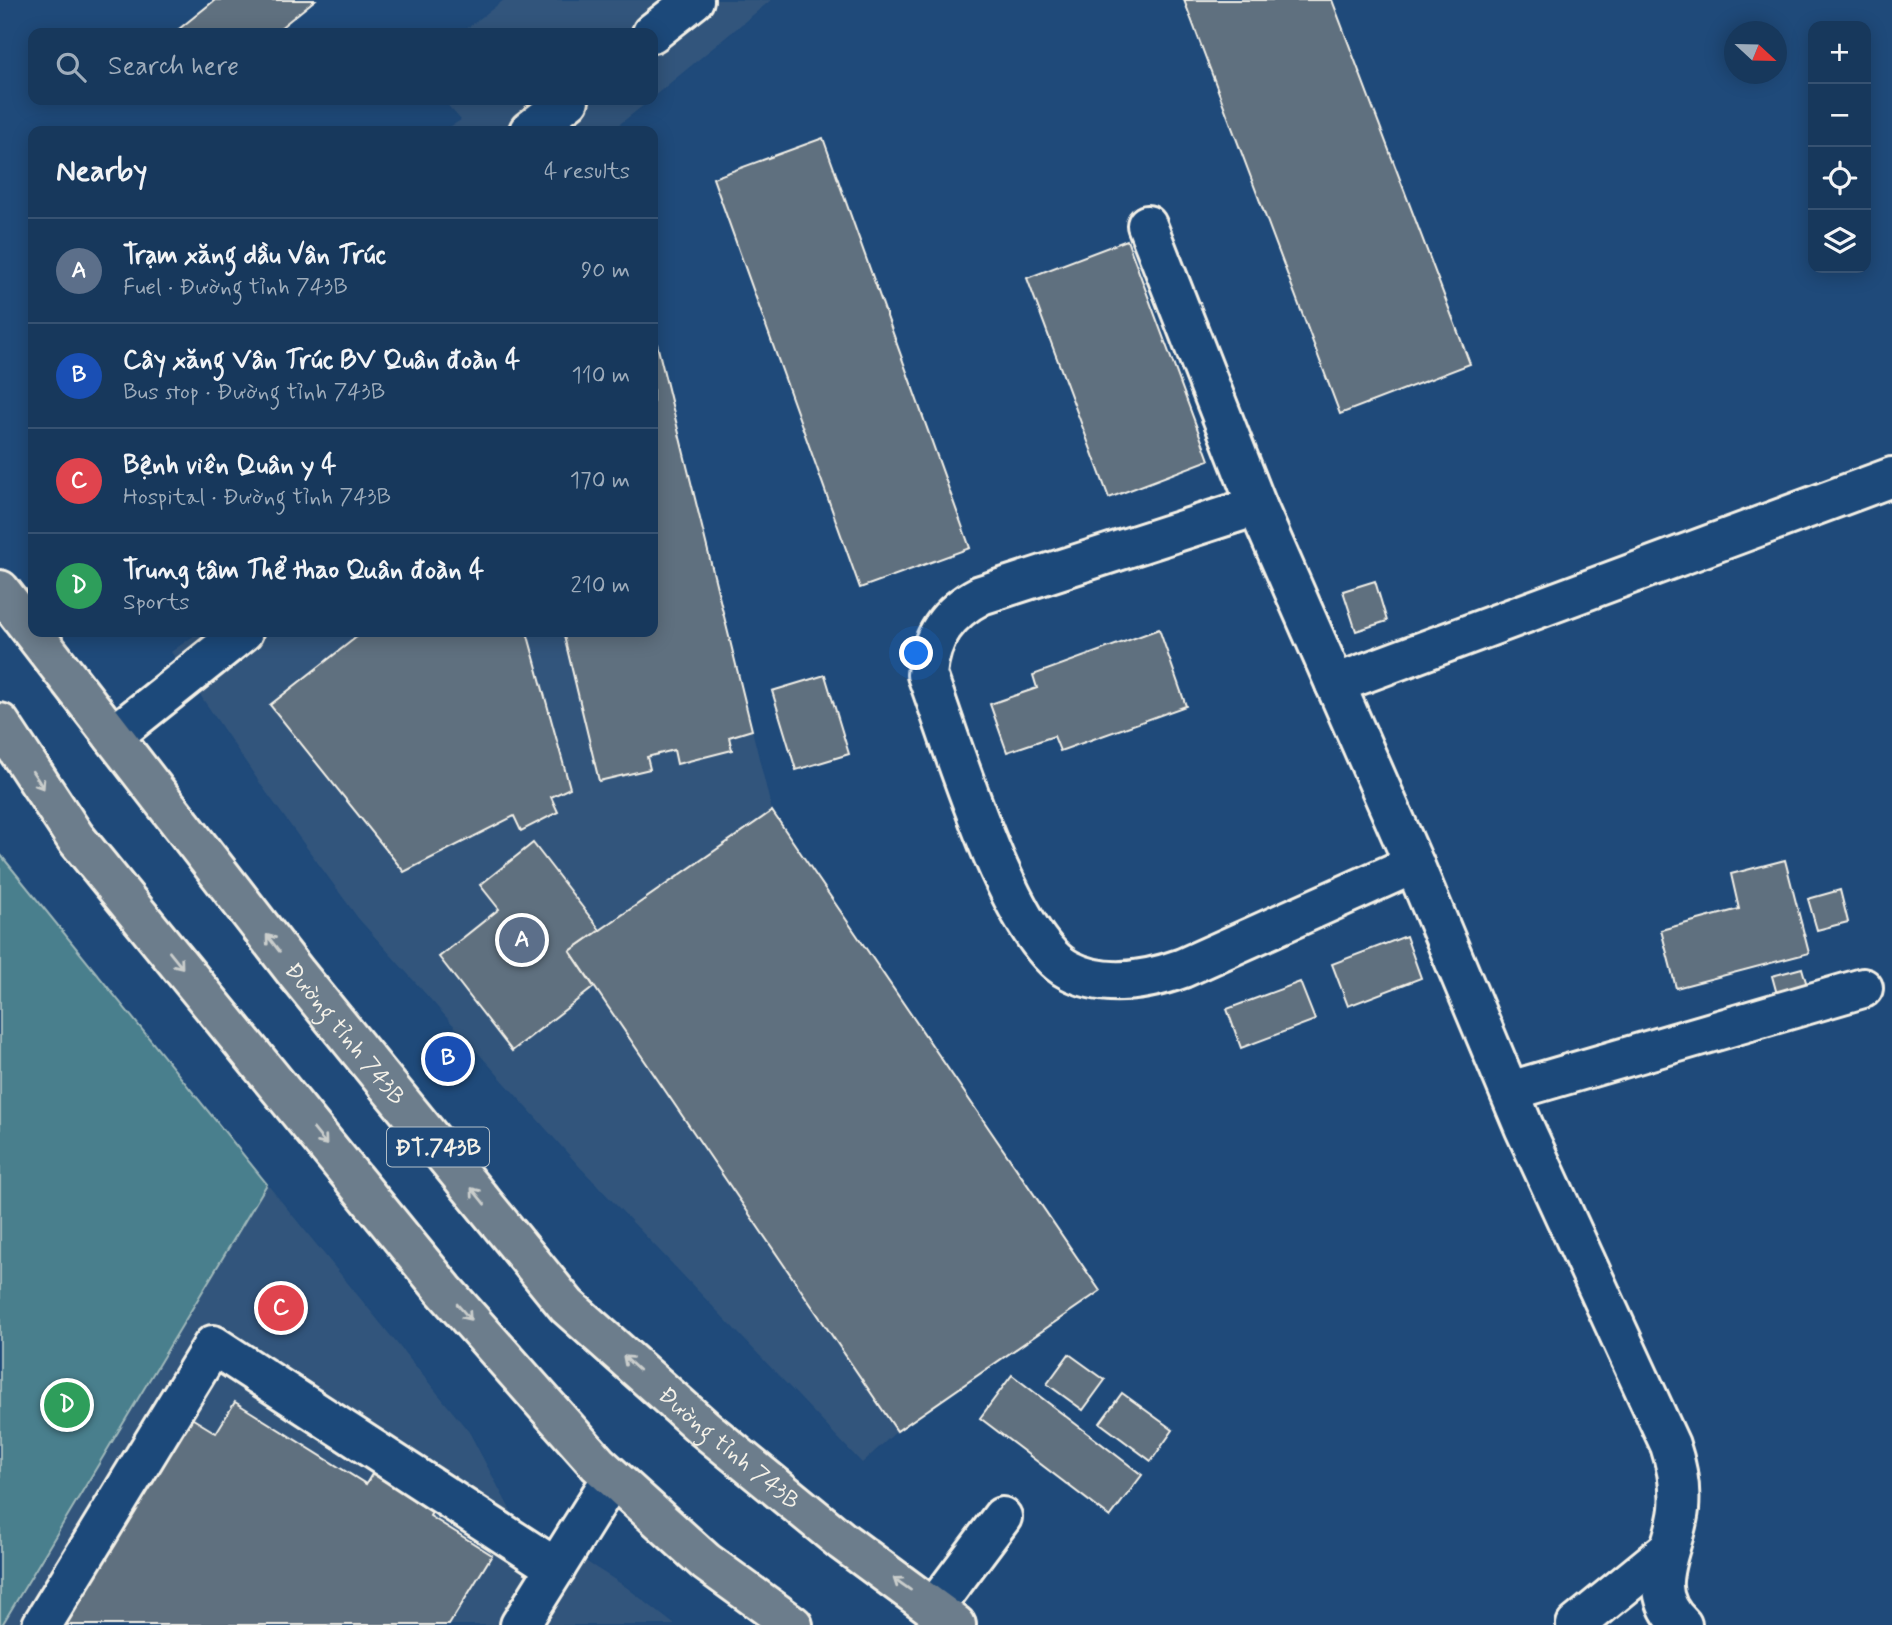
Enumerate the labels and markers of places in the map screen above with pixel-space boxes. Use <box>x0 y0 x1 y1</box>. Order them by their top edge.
pin: A <box>499 914 545 966</box>
pin: B <box>425 1033 471 1085</box>
pin: C <box>258 1282 304 1334</box>
pin: D <box>44 1379 90 1431</box>

